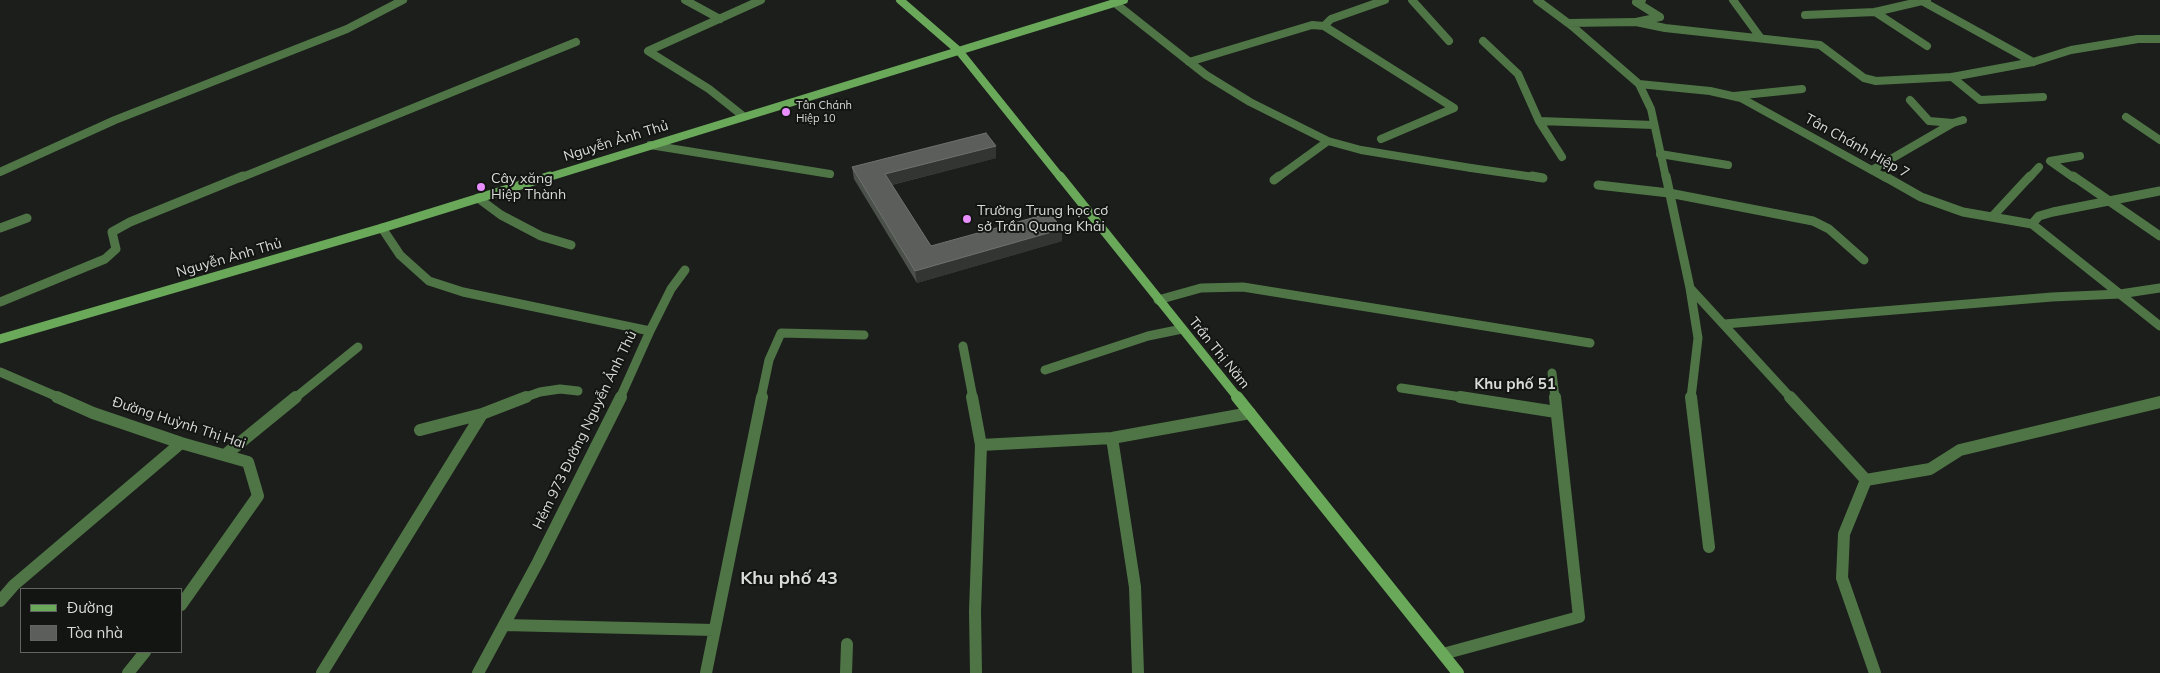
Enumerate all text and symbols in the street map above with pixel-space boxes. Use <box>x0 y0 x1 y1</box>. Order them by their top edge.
place label: Tân Chánh Hiệp 10 <box>796 99 852 125</box>
marker: Tân Chánh Hiệp 10 <box>780 106 792 118</box>
street label: Tân Chánh Hiệp 7 <box>1802 110 1912 182</box>
street label: Nguyễn Ảnh Thủ <box>561 117 671 165</box>
place label: Cây xăng Hiệp Thành <box>491 171 566 203</box>
marker: Cây xăng Hiệp Thành <box>475 181 487 193</box>
place label: Trường Trung học cơ sở Trần Quang Khải <box>977 203 1108 236</box>
marker: Trường Trung học cơ sở Trần Quang Khải <box>961 213 973 225</box>
street label: Nguyễn Ảnh Thủ <box>174 235 284 281</box>
street label: Trần Thị Năm <box>1185 314 1253 392</box>
street label: Hẻm 973 Đường Nguyễn Ảnh Thủ <box>529 328 641 532</box>
district label: Khu phố 51 <box>1474 375 1556 393</box>
street label: Đường Huỳnh Thị Hai <box>110 393 248 453</box>
district label: Khu phố 43 <box>740 568 838 590</box>
legend <box>20 588 182 653</box>
text: Đường <box>67 598 113 617</box>
text: Tòa nhà <box>67 623 123 642</box>

